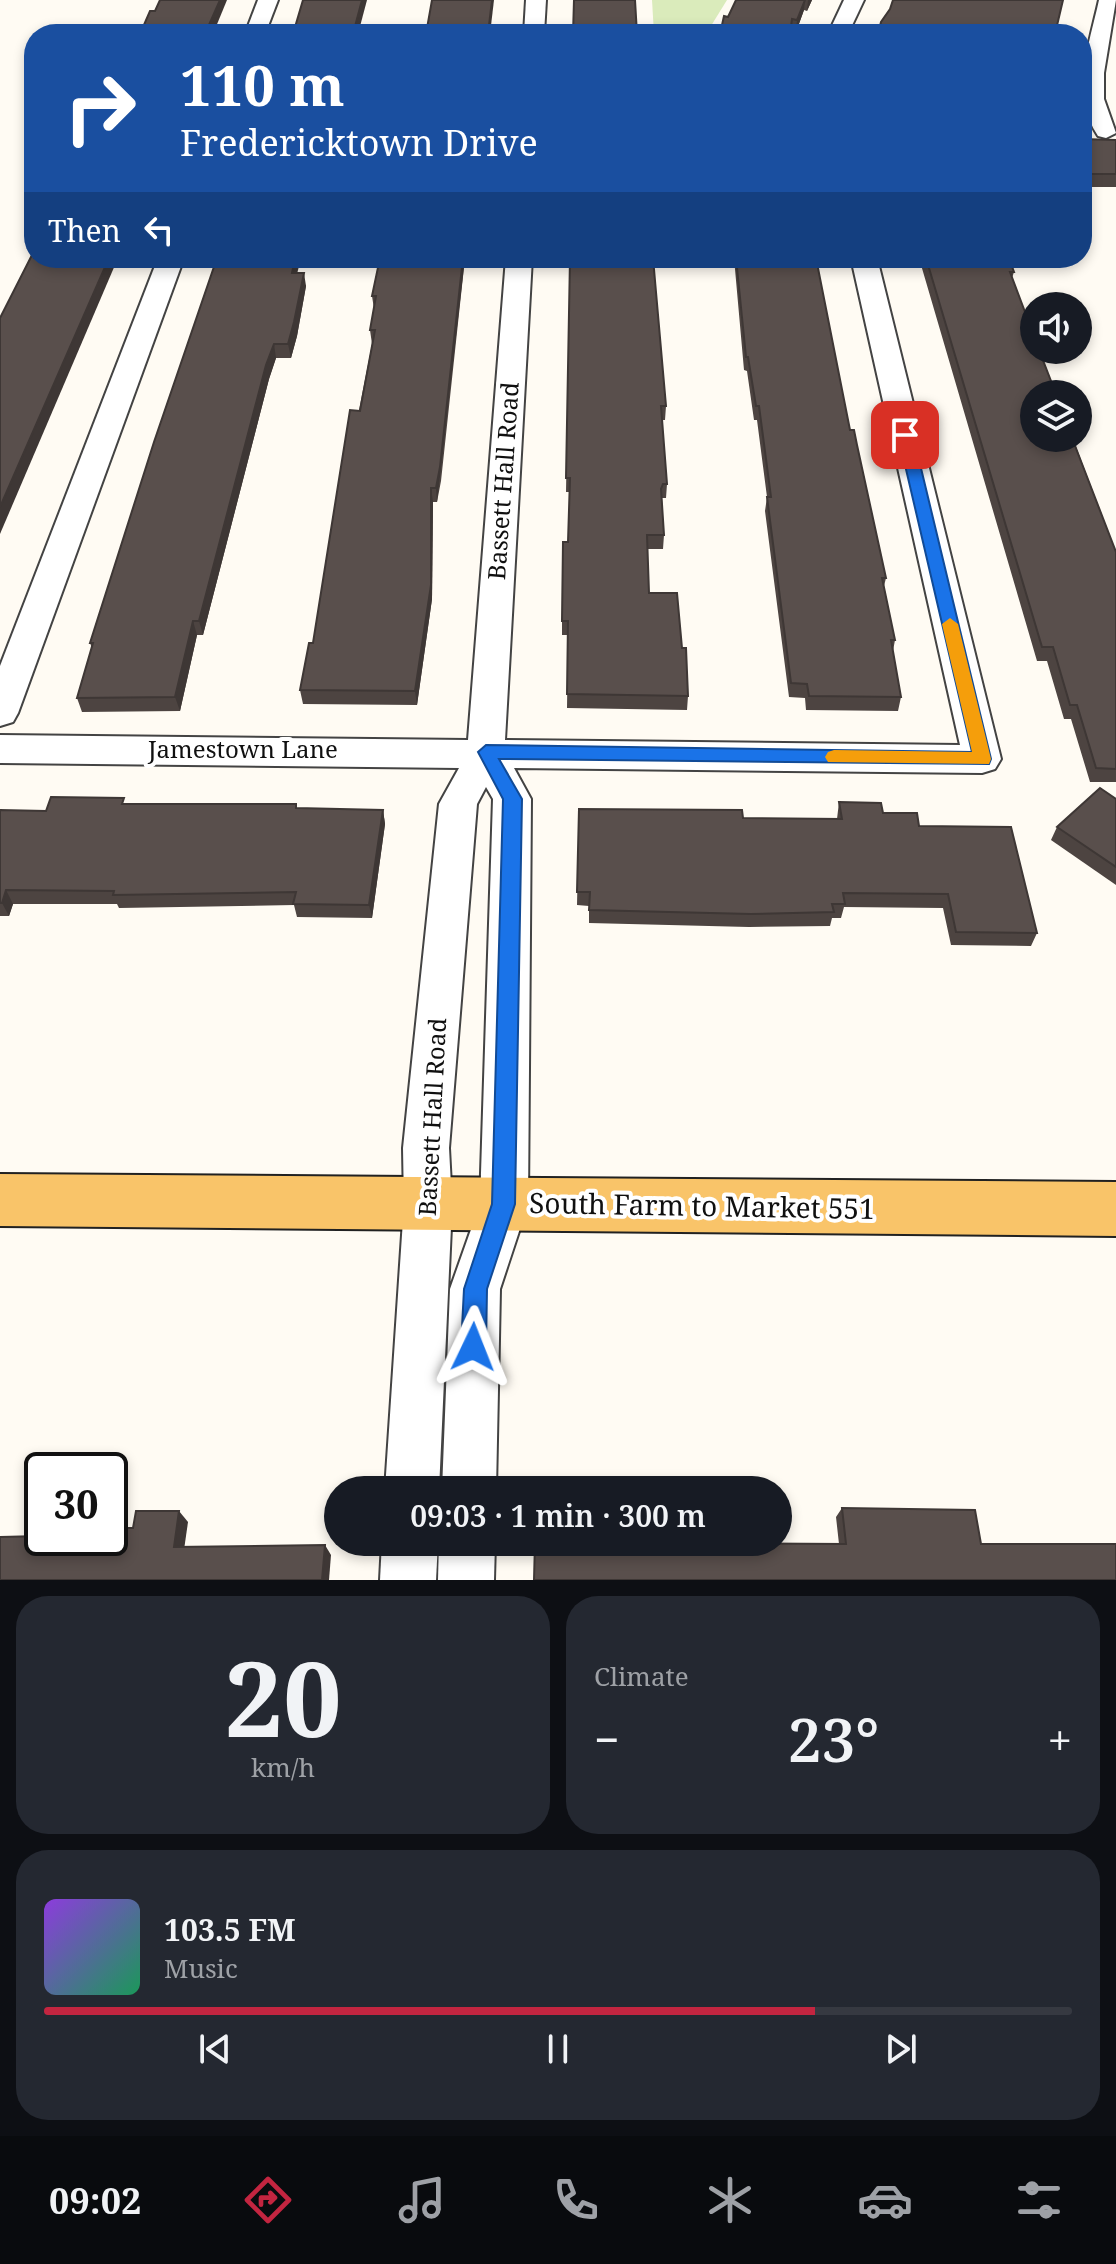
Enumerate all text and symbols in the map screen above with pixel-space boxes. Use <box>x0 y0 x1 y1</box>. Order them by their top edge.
text: 110 m <box>180 46 345 122</box>
icon: right <box>48 56 152 160</box>
text: Fredericktown Drive <box>180 118 538 167</box>
icon: left <box>137 208 181 252</box>
text: Then <box>48 210 121 251</box>
map controls <box>1020 292 1092 452</box>
button: sound <box>1020 292 1092 364</box>
button: layers <box>1020 380 1092 452</box>
street label: Bassett Hall Road <box>479 381 526 581</box>
pin <box>871 401 939 469</box>
icon: arrive <box>883 413 927 457</box>
street label: Jamestown Lane <box>147 732 338 765</box>
street label: Bassett Hall Road <box>410 1017 453 1217</box>
street label: South Farm to Market 551 <box>529 1183 875 1227</box>
position arrow <box>431 1305 515 1389</box>
speed limit sign: 30 <box>24 1452 128 1556</box>
text: 09:03 · 1 min · 300 m <box>410 1495 706 1536</box>
text: 20 <box>224 1626 342 1767</box>
text: Climate <box>594 1658 689 1694</box>
text: 23° <box>788 1698 879 1780</box>
text: − <box>594 1709 619 1769</box>
text: + <box>1047 1709 1072 1769</box>
text: km/h <box>251 1749 315 1785</box>
text: 103.5 FM <box>164 1909 296 1950</box>
text: Music <box>164 1950 238 1986</box>
icon: previous <box>193 2027 237 2071</box>
icon: pause <box>536 2027 580 2071</box>
icon: next <box>879 2027 923 2071</box>
icon: directions <box>240 2172 296 2228</box>
icon: music <box>394 2172 450 2228</box>
icon: phone <box>548 2172 604 2228</box>
icon: climate <box>702 2172 758 2228</box>
icon: car <box>857 2172 913 2228</box>
icon: filters <box>1011 2172 1067 2228</box>
text: 09:02 <box>49 2176 141 2225</box>

